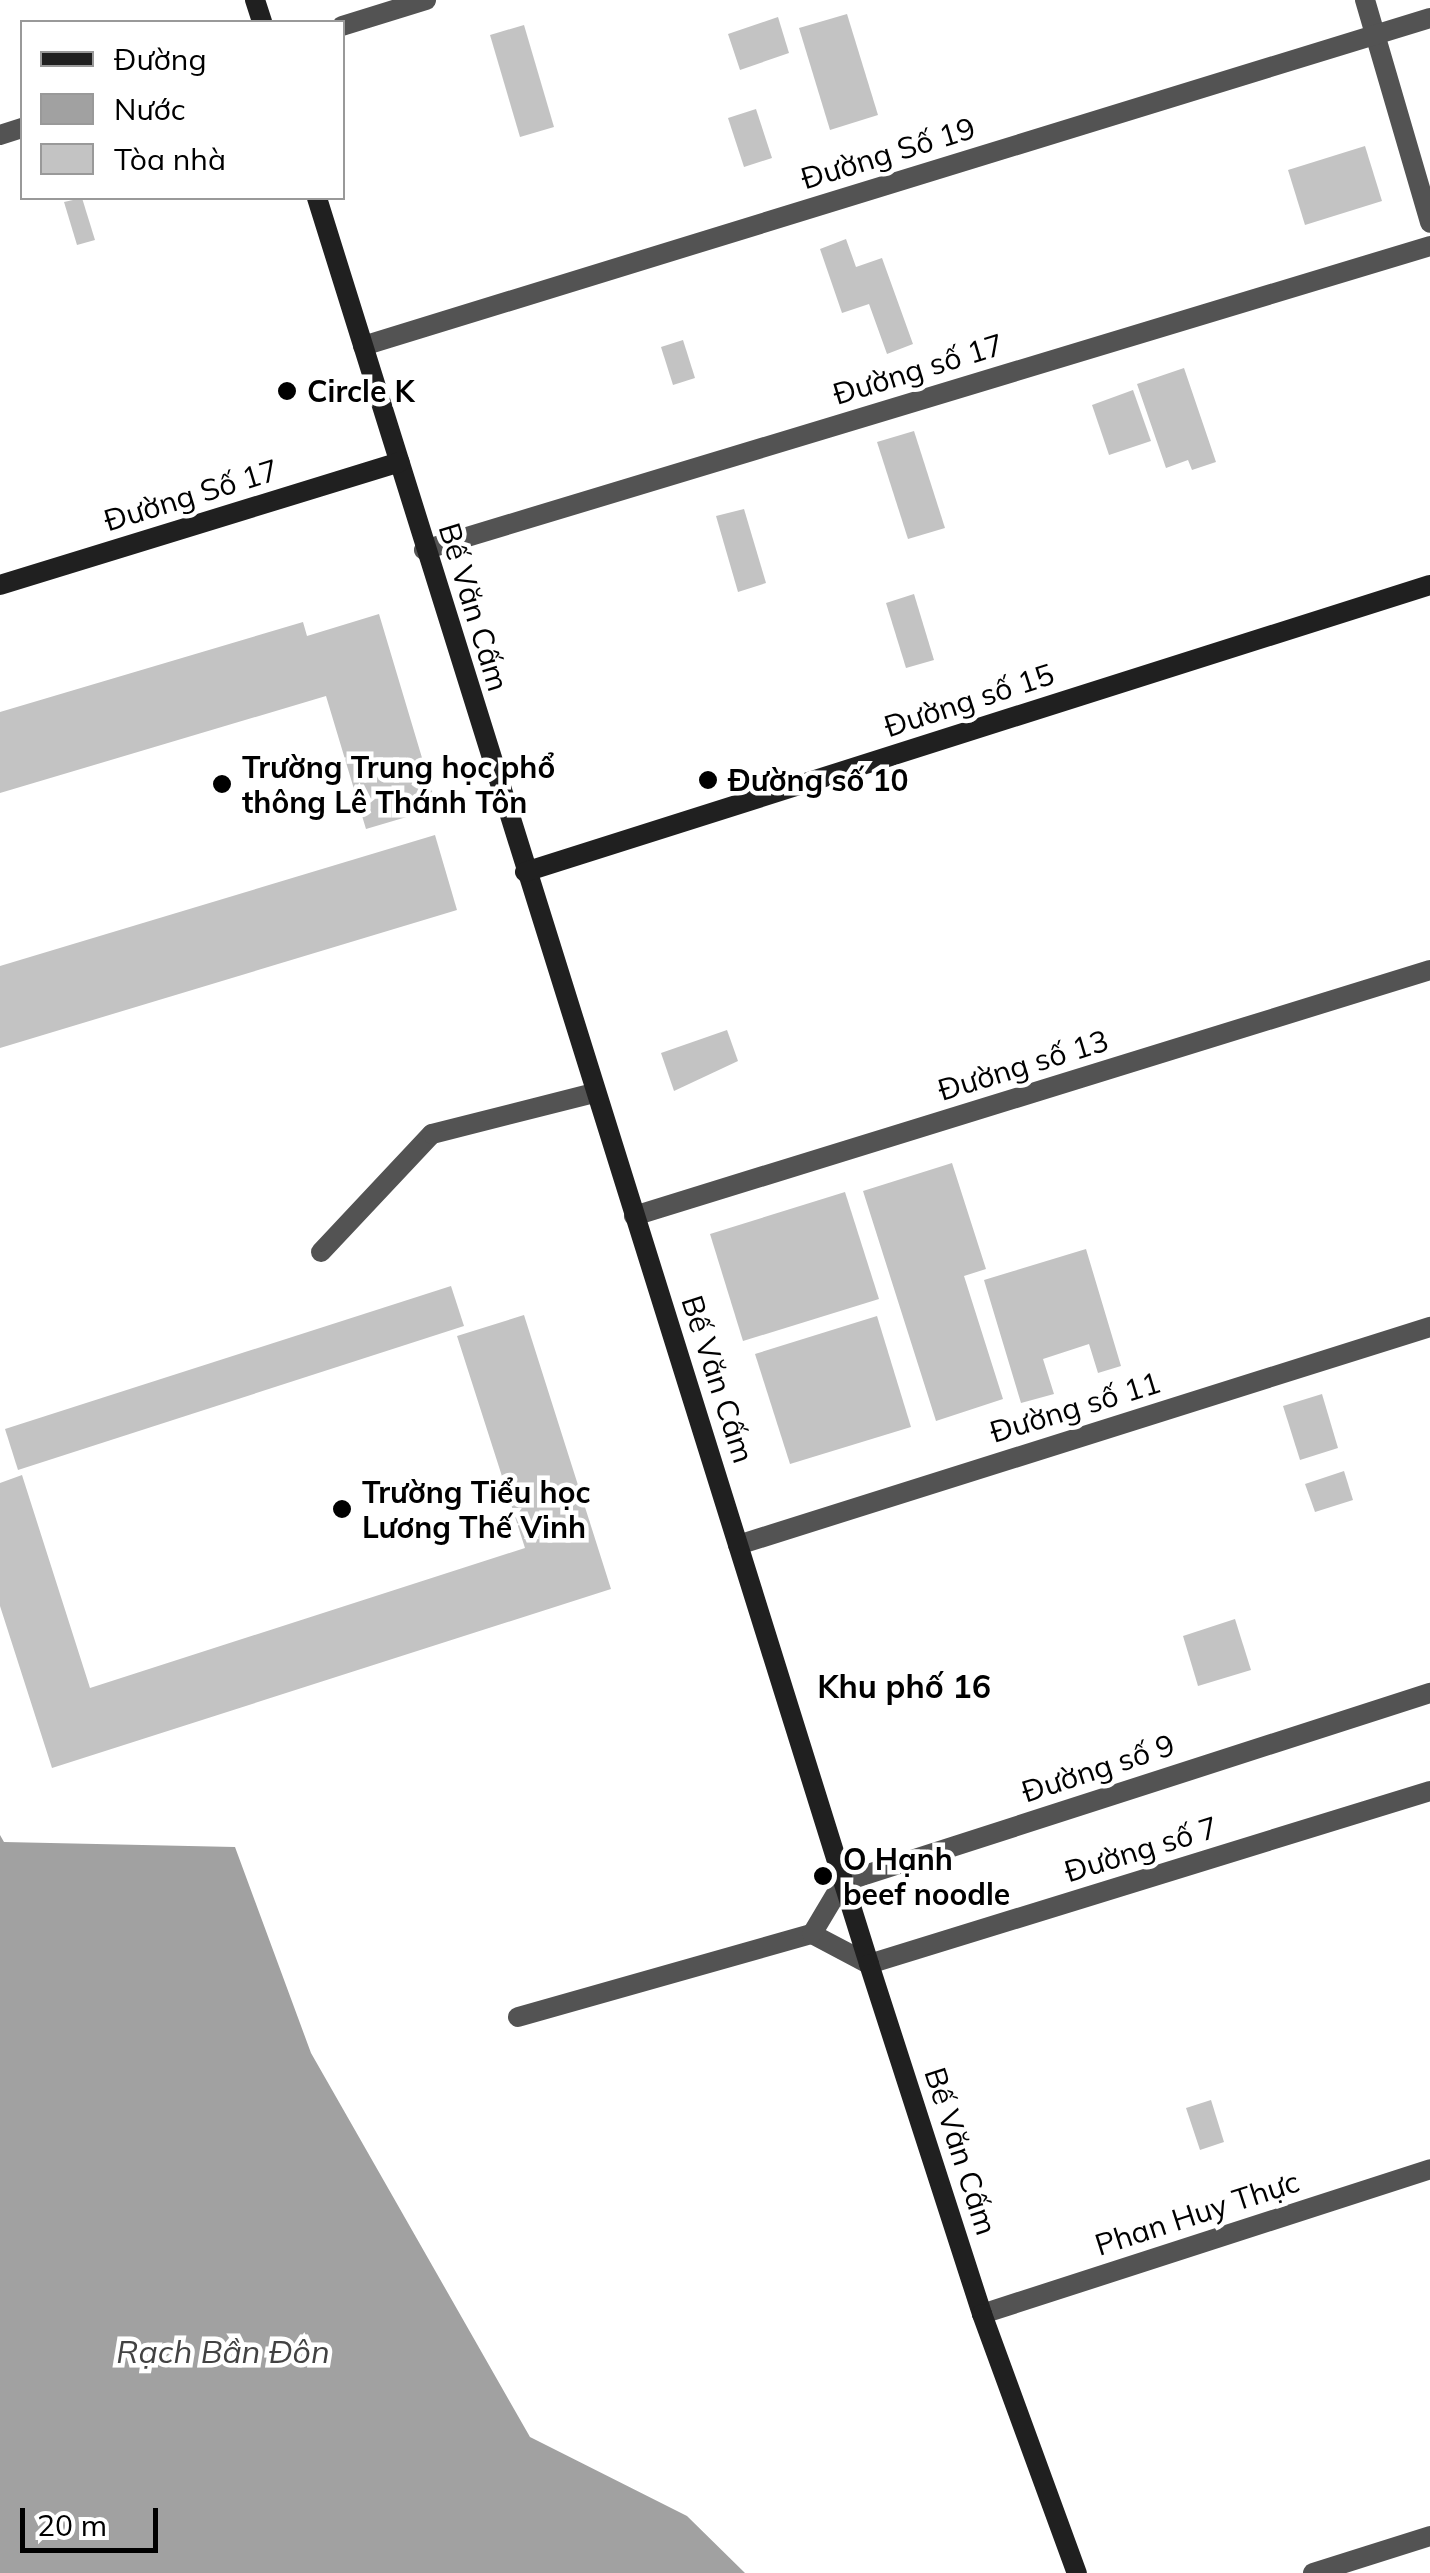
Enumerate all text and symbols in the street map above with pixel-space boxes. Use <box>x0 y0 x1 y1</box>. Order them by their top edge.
legend <box>20 20 345 200</box>
text: Đường <box>114 40 207 78</box>
text: Nước <box>114 90 186 128</box>
street label: Đường Số 19 <box>797 109 979 197</box>
text: Tòa nhà <box>114 140 226 178</box>
street label: Đường số 17 <box>828 326 1008 412</box>
place label: Circle K <box>307 373 415 409</box>
marker: Circle K <box>276 380 298 402</box>
street label: Đường Số 17 <box>100 451 282 539</box>
street label: Bế Văn Cấm <box>431 519 517 695</box>
street label: Đường số 15 <box>880 656 1058 744</box>
place label: Trường Trung học phổ thông Lê Thánh Tôn <box>242 749 555 820</box>
place label: Đường số 10 <box>728 762 908 798</box>
marker: Đường số 10 <box>697 769 719 791</box>
marker: Trường Trung học phổ thông Lê Thánh Tôn <box>211 773 233 795</box>
street label: Đường số 13 <box>933 1022 1113 1108</box>
street label: Bế Văn Cấm <box>674 1291 762 1467</box>
street label: Đường số 11 <box>985 1364 1165 1450</box>
place label: Trường Tiểu học Lương Thế Vinh <box>362 1474 591 1544</box>
marker: Trường Tiểu học Lương Thế Vinh <box>331 1498 353 1520</box>
district label: Khu phố 16 <box>817 1667 991 1705</box>
street label: Đường số 9 <box>1017 1726 1179 1810</box>
street label: Đường số 7 <box>1060 1809 1222 1889</box>
place label: O Hạnh beef noodle <box>843 1841 1010 1912</box>
marker: O Hạnh beef noodle <box>812 1865 834 1887</box>
street label: Bế Văn Cấm <box>917 2063 1005 2239</box>
street label: Phan Huy Thực <box>1090 2163 1304 2263</box>
water label: Rạch Bần Đôn <box>116 2332 330 2370</box>
scale bar <box>25 2488 162 2550</box>
text: 20 m <box>37 2506 107 2544</box>

